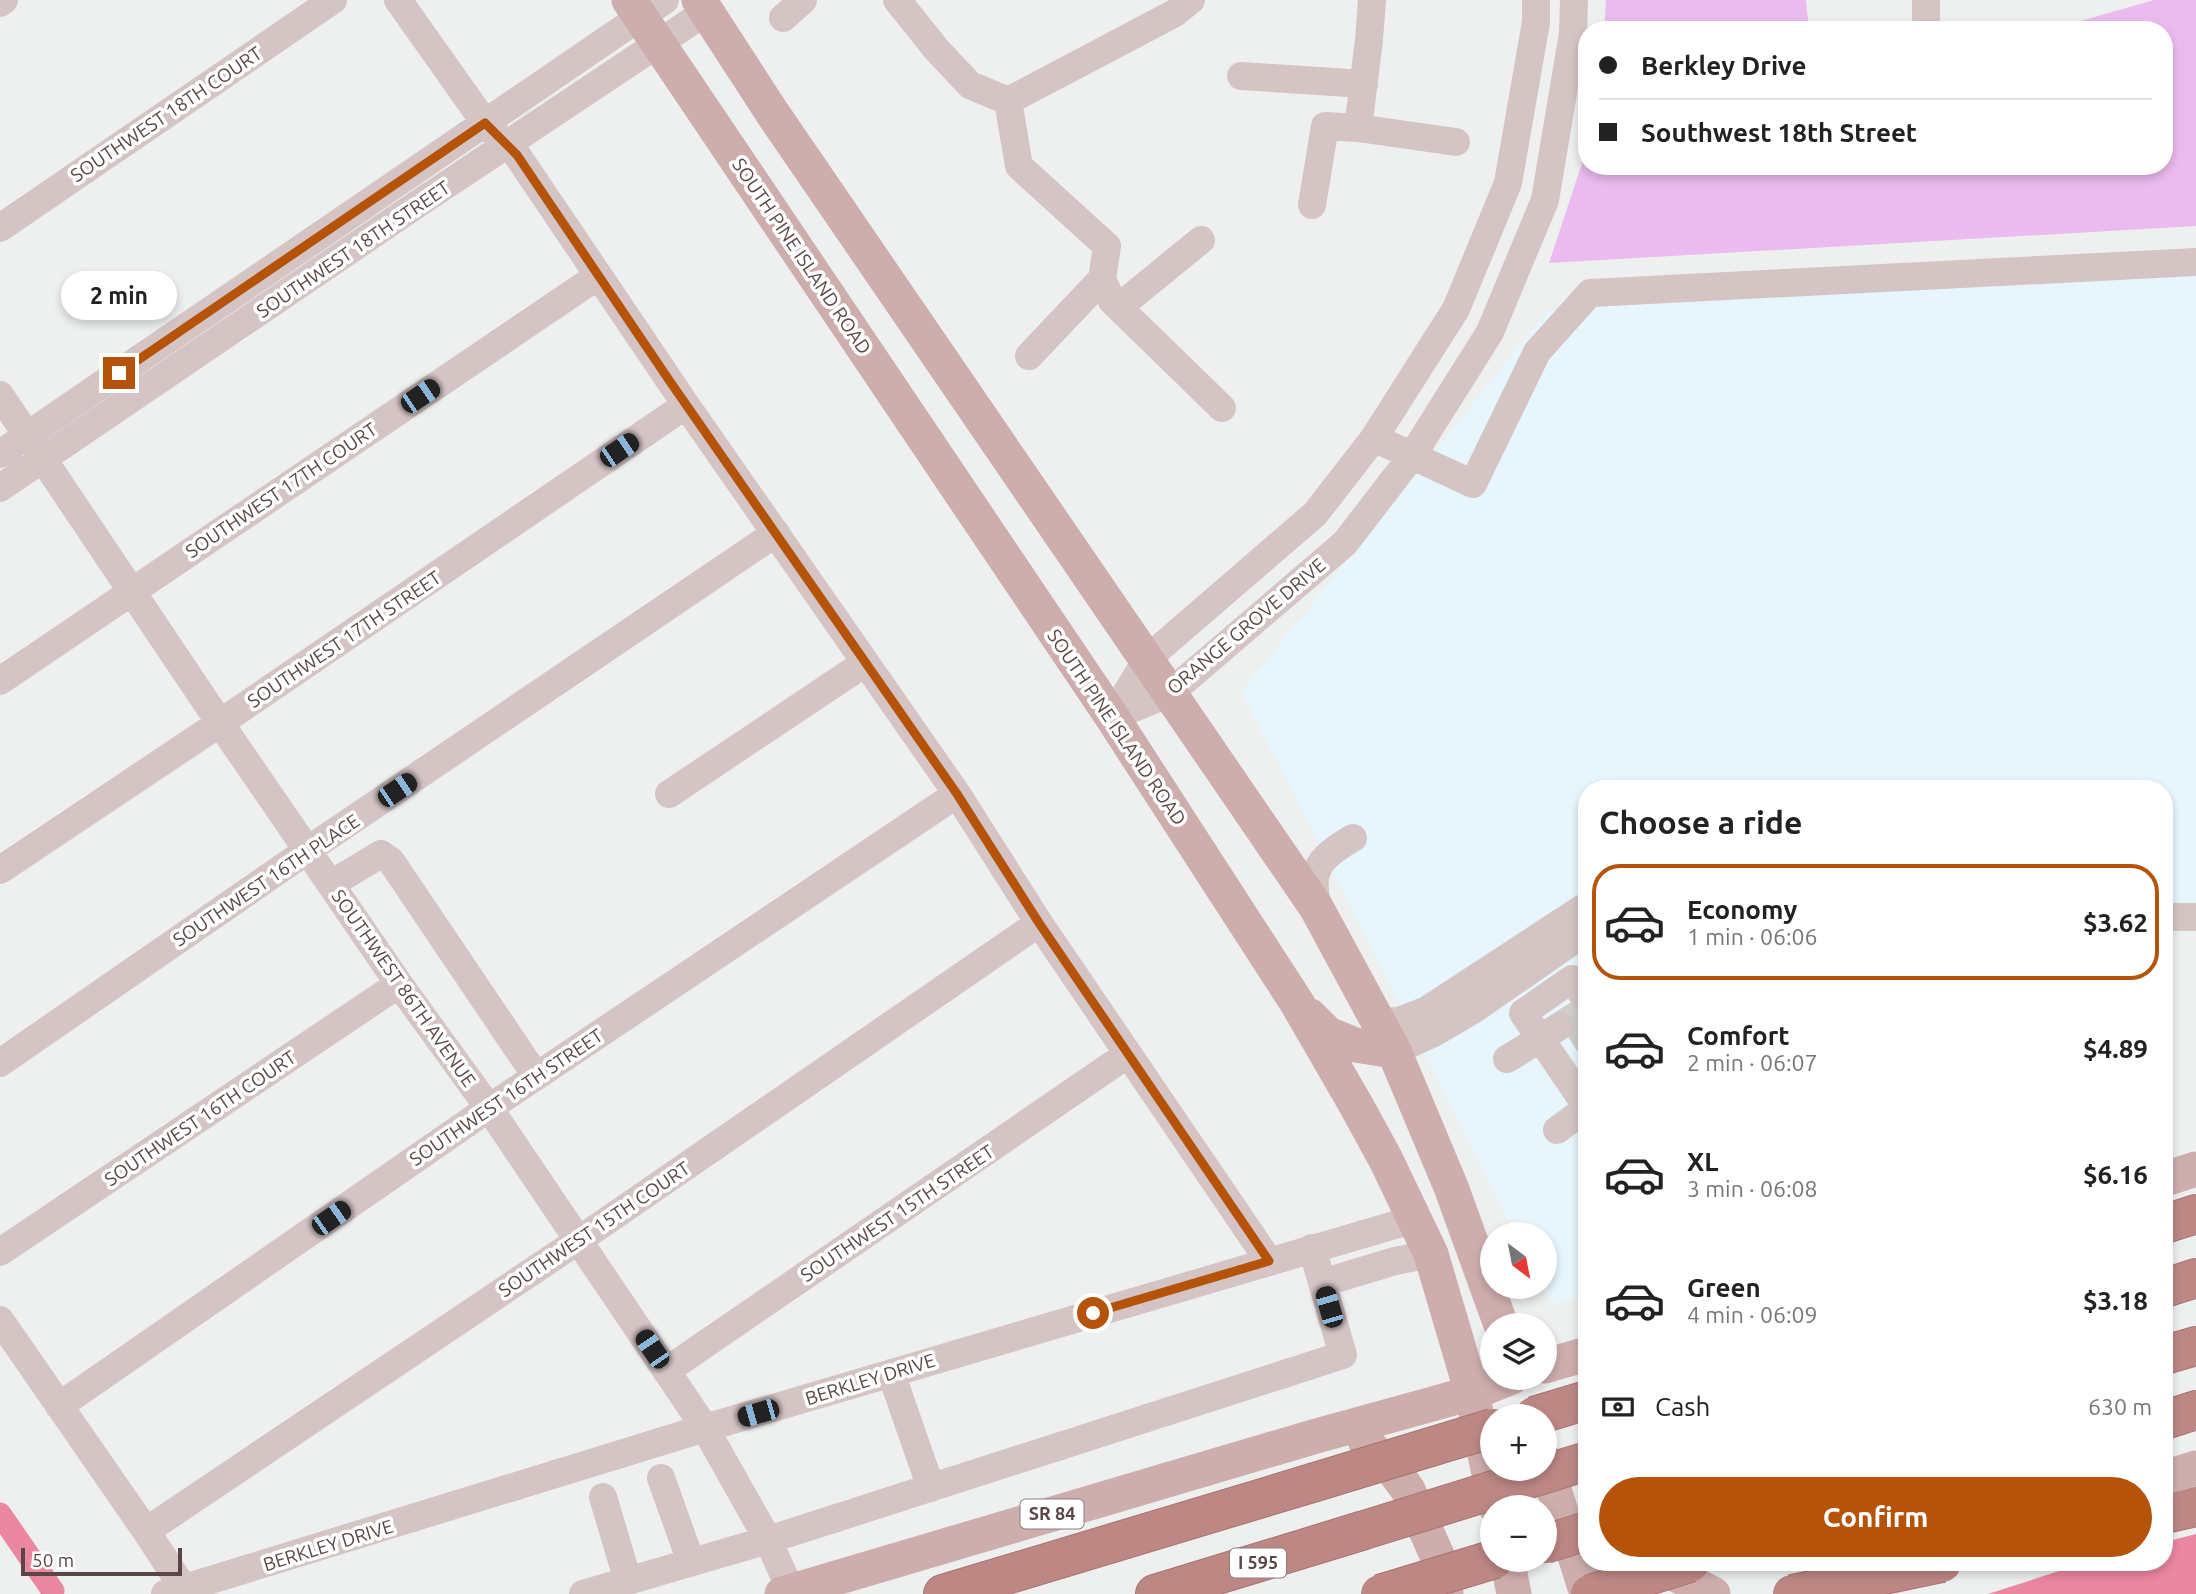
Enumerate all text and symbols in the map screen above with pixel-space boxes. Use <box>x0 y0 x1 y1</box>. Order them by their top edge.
street label: SOUTHWEST 18TH COURT <box>66 42 266 186</box>
text: Berkley Drive <box>1641 51 1806 80</box>
text: Southwest 18th Street <box>1641 118 1917 147</box>
street label: SOUTH PINE ISLAND ROAD <box>728 154 876 358</box>
street label: SOUTHWEST 18TH STREET <box>252 176 454 322</box>
callout: 2 min <box>61 272 177 320</box>
text: 2 min <box>90 283 148 308</box>
route end <box>103 357 135 389</box>
car <box>397 376 444 416</box>
street label: SOUTHWEST 17TH COURT <box>181 418 381 562</box>
car <box>596 430 643 470</box>
street label: ORANGE GROVE DRIVE <box>1162 553 1330 699</box>
street label: SOUTHWEST 17TH STREET <box>243 566 445 712</box>
street label: SOUTH PINE ISLAND ROAD <box>1043 625 1191 829</box>
car <box>374 770 421 810</box>
text: Choose a ride <box>1599 804 1802 840</box>
street label: SOUTHWEST 16TH PLACE <box>169 809 363 951</box>
street label: SOUTHWEST 86TH AVENUE <box>327 885 481 1091</box>
icon: car <box>1603 891 1666 954</box>
text: Economy <box>1687 895 1797 924</box>
text: $3.62 <box>2083 908 2148 937</box>
text: 1 min · 06:06 <box>1687 924 1818 949</box>
icon: car <box>1603 1017 1666 1080</box>
text: Comfort <box>1687 1021 1790 1050</box>
street label: SOUTHWEST 16TH STREET <box>405 1024 607 1170</box>
text: $4.89 <box>2083 1034 2148 1063</box>
street label: SOUTHWEST 16TH COURT <box>100 1046 300 1190</box>
text: 2 min · 06:07 <box>1687 1050 1818 1075</box>
street label: SOUTHWEST 15TH STREET <box>796 1140 998 1286</box>
icon: car <box>1603 1143 1666 1206</box>
text: XL <box>1687 1147 1718 1176</box>
street label: SOUTHWEST 15TH COURT <box>494 1157 694 1301</box>
text: $6.16 <box>2083 1160 2148 1189</box>
text: 3 min · 06:08 <box>1687 1176 1818 1201</box>
car <box>308 1197 355 1239</box>
north arrow <box>1480 1222 1558 1298</box>
map controls <box>1480 1222 1557 1572</box>
icon: car <box>1603 1269 1666 1332</box>
text: Green <box>1687 1273 1761 1302</box>
car <box>1314 1284 1345 1330</box>
text: $3.18 <box>2083 1286 2148 1315</box>
route start <box>1077 1297 1109 1329</box>
text: 4 min · 06:09 <box>1687 1302 1818 1327</box>
button: layers <box>1480 1313 1557 1390</box>
car <box>632 1326 673 1372</box>
street label: BERKLEY DRIVE <box>802 1349 938 1409</box>
icon: cash <box>1599 1388 1637 1426</box>
text: Cash <box>1655 1392 1710 1421</box>
text: 630 m <box>2088 1394 2152 1419</box>
car <box>735 1397 782 1429</box>
button: + <box>1480 1404 1557 1481</box>
button: Confirm <box>1599 1477 2152 1557</box>
button: − <box>1480 1495 1557 1572</box>
road number: SR 84 <box>1020 1499 1084 1528</box>
street label: BERKLEY DRIVE <box>260 1515 396 1575</box>
scale bar <box>21 1545 182 1577</box>
road number: I 595 <box>1230 1548 1286 1578</box>
text: 50 m <box>32 1549 74 1571</box>

